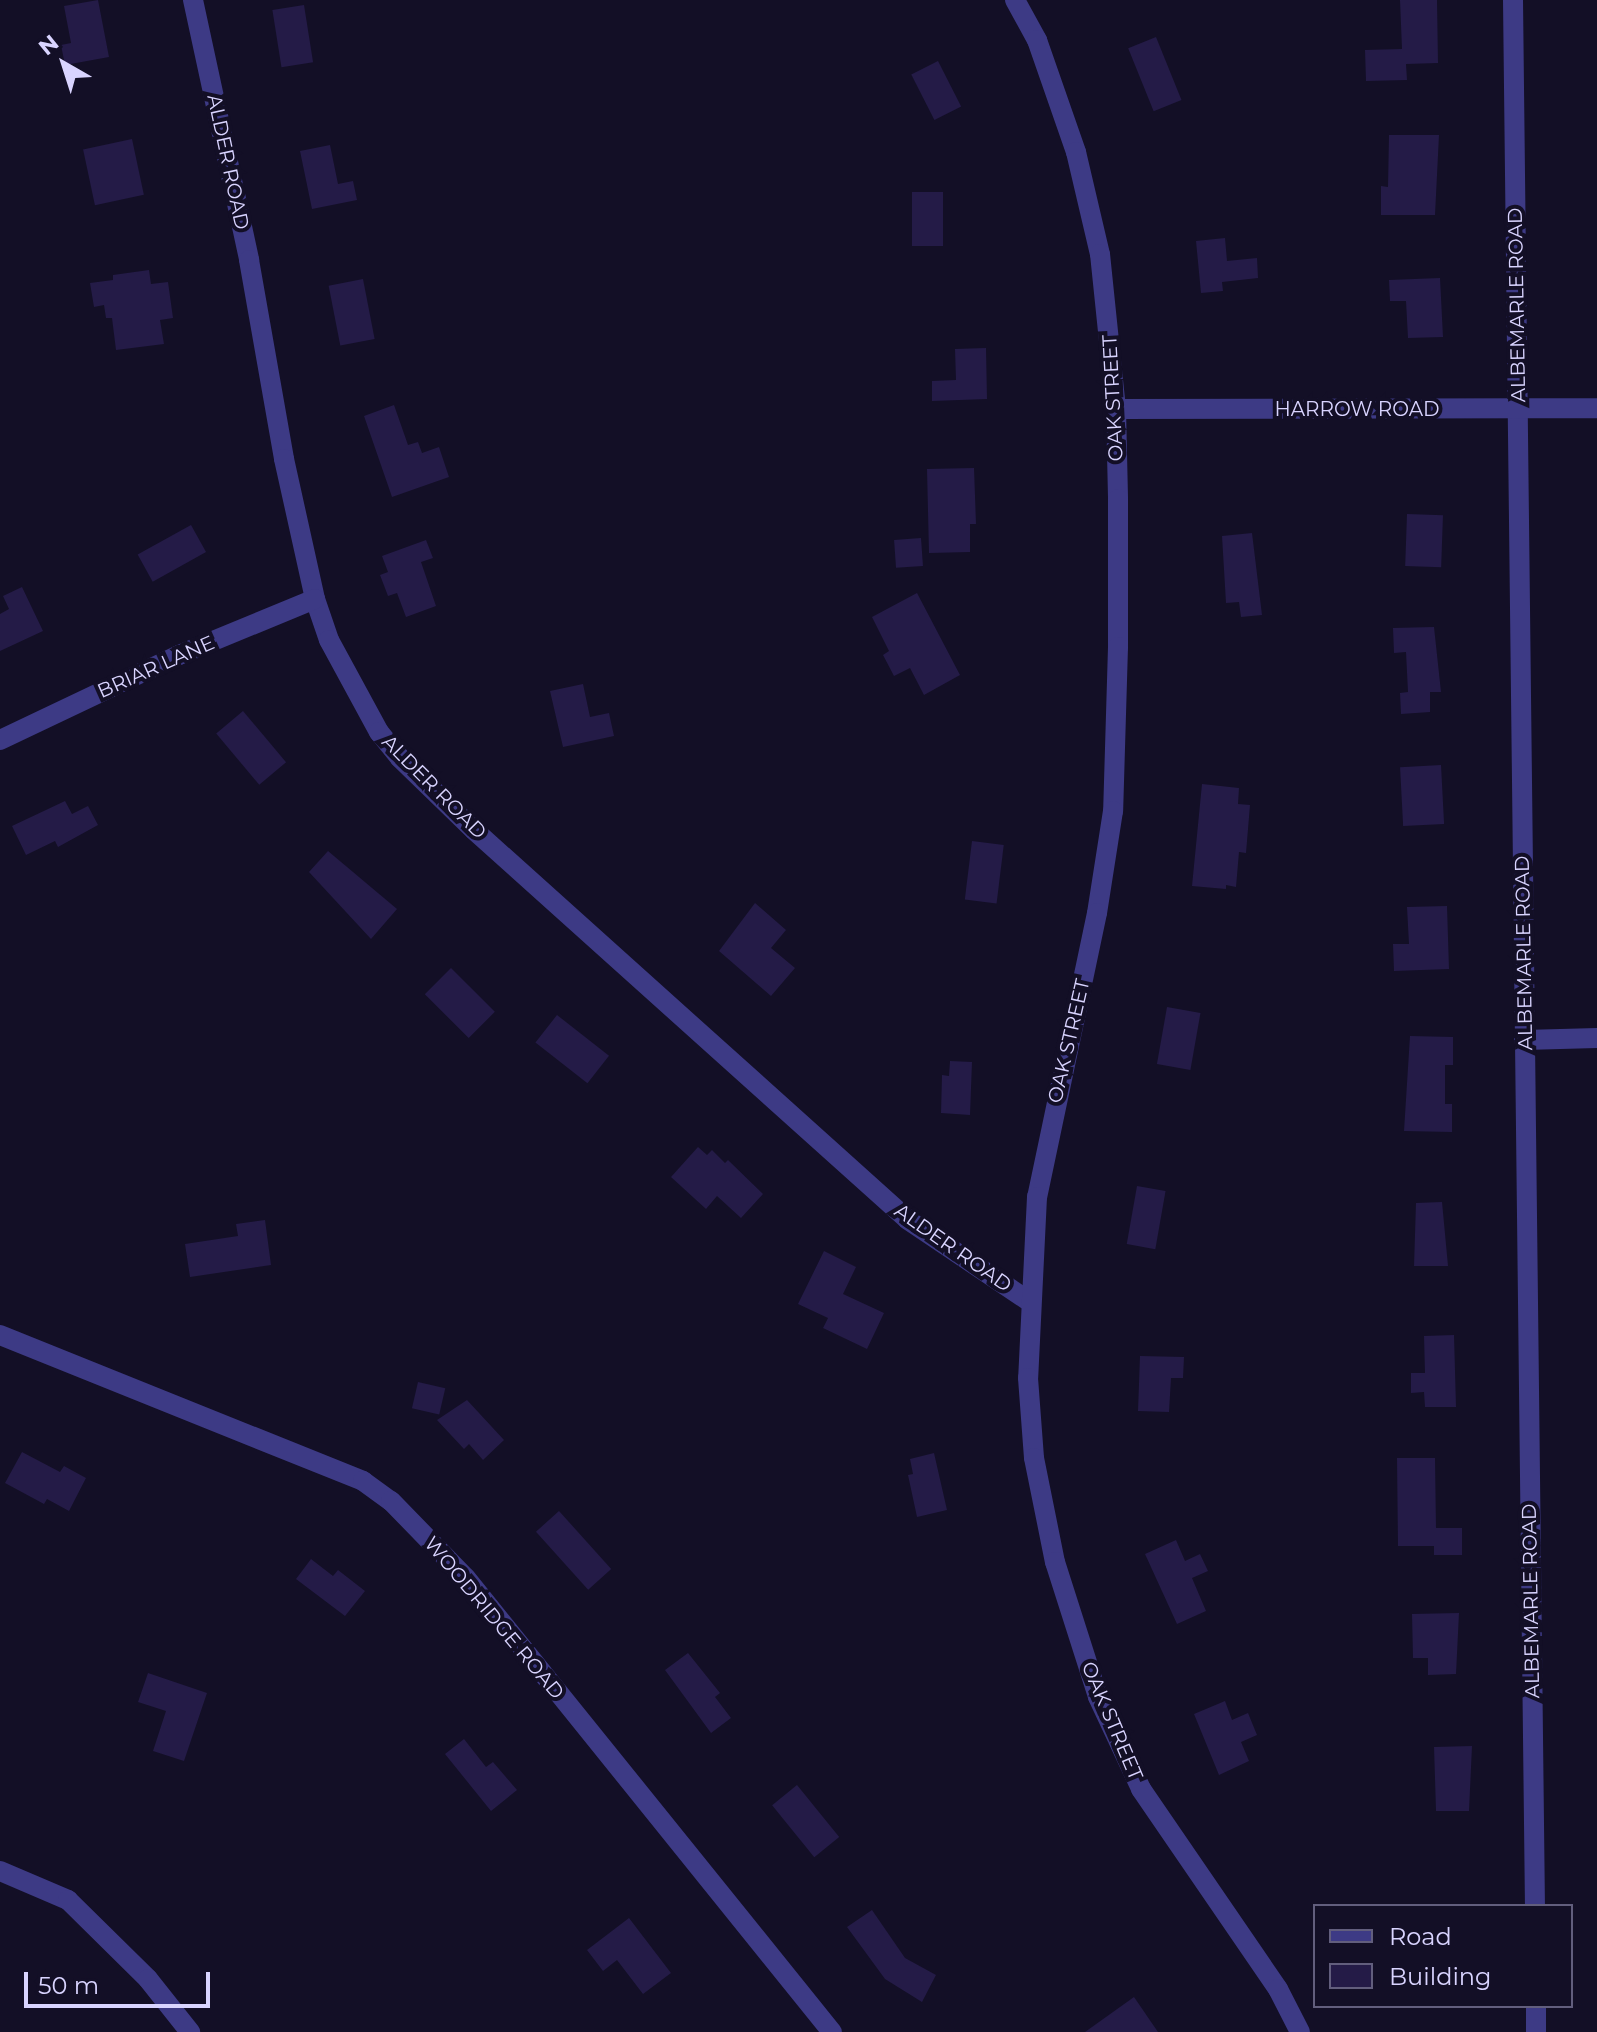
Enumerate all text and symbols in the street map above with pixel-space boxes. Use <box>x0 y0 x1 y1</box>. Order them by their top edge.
north arrow <box>24 24 104 104</box>
text: N <box>33 29 64 61</box>
street label: ALDER ROAD <box>202 92 254 232</box>
street label: ALBEMARLE ROAD <box>1503 207 1531 403</box>
street label: OAK STREET <box>1098 334 1128 462</box>
street label: HARROW ROAD <box>1274 397 1440 421</box>
street label: BRIAR LANE <box>94 631 218 703</box>
street label: ALDER ROAD <box>377 730 491 844</box>
street label: ALBEMARLE ROAD <box>1510 855 1538 1051</box>
street label: OAK STREET <box>1043 977 1095 1105</box>
street label: ALDER ROAD <box>890 1199 1016 1297</box>
street label: ALBEMARLE ROAD <box>1517 1503 1545 1699</box>
street label: WOODRIDGE ROAD <box>419 1532 569 1704</box>
street label: OAK STREET <box>1076 1658 1148 1784</box>
legend <box>1313 1904 1573 2008</box>
text: Road <box>1389 1922 1452 1951</box>
scale bar <box>28 1956 214 2006</box>
text: Building <box>1389 1962 1492 1991</box>
text: 50 m <box>38 1971 99 2000</box>

